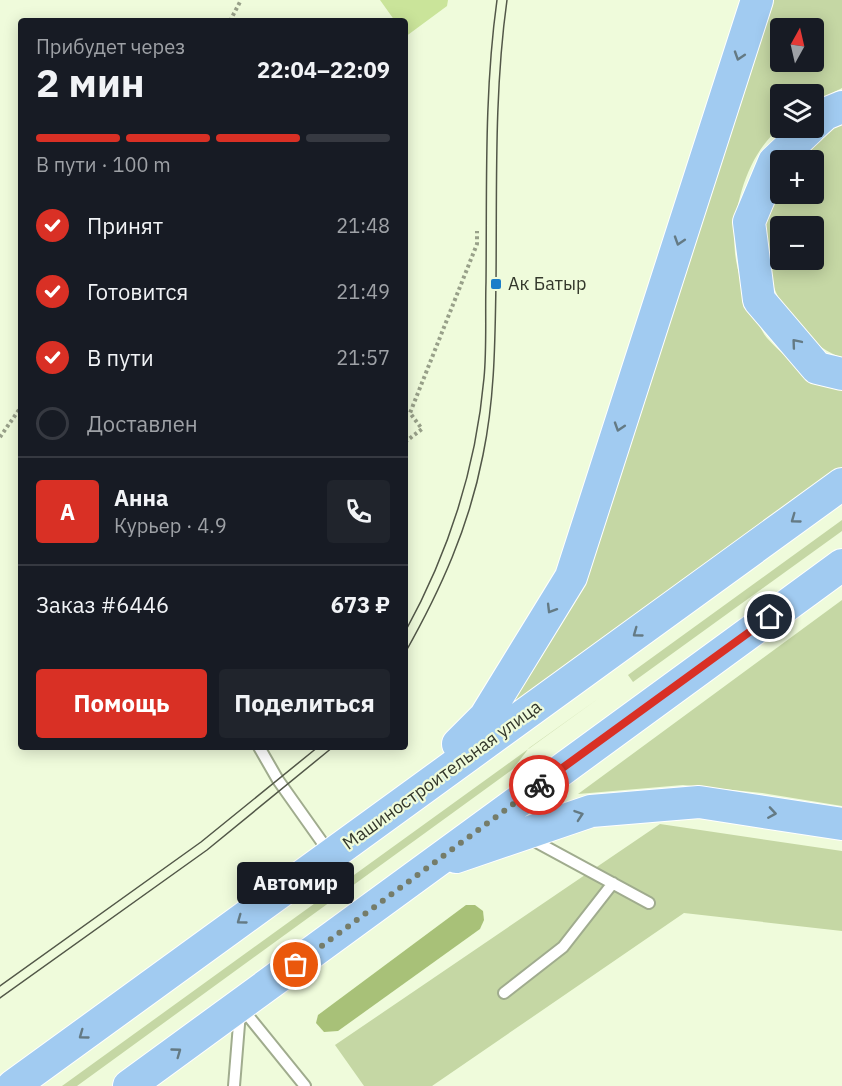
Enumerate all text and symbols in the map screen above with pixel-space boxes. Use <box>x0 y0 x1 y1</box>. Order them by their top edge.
north arrow <box>770 18 824 72</box>
map controls <box>770 18 824 270</box>
text: Прибудет через <box>36 33 185 60</box>
one-way arrow <box>734 50 746 61</box>
text: 22:04–22:09 <box>257 55 390 84</box>
text: 2 мин <box>36 57 145 108</box>
button: layers <box>770 84 824 138</box>
button: + <box>770 150 824 204</box>
text: В пути · 100 m <box>36 151 171 178</box>
icon: check <box>36 209 69 242</box>
text: Принят <box>87 211 163 240</box>
text: 21:48 <box>336 212 390 239</box>
button: − <box>770 216 824 270</box>
one-way arrow <box>674 235 686 246</box>
place label: Ак Батыр <box>508 272 586 295</box>
icon: check <box>36 275 69 308</box>
text: Готовится <box>87 277 188 306</box>
marker: Ак Батыр <box>489 277 503 291</box>
text: 21:49 <box>336 278 390 305</box>
one-way arrow <box>792 339 803 350</box>
icon: check <box>36 341 69 374</box>
text: В пути <box>87 343 154 372</box>
text: 21:57 <box>336 344 390 371</box>
text: Доставлен <box>87 409 198 438</box>
one-way arrow <box>614 421 626 432</box>
button: phone <box>327 480 390 543</box>
text: Анна <box>114 483 169 512</box>
text: А <box>60 497 75 526</box>
one-way arrow <box>790 511 801 522</box>
text: Курьер · 4.9 <box>114 512 227 539</box>
text: Заказ #6446 <box>36 590 169 619</box>
text: 673 ₽ <box>331 590 390 619</box>
pin <box>744 591 795 642</box>
icon: home <box>753 600 786 633</box>
one-way arrow <box>547 603 559 613</box>
one-way arrow <box>632 626 643 637</box>
button: Помощь <box>36 669 207 738</box>
button: Поделиться <box>219 669 390 738</box>
street label: Машиностроительная улица <box>338 694 546 854</box>
courier <box>509 755 569 815</box>
icon: bike <box>523 769 556 802</box>
one-way arrow <box>766 806 776 819</box>
one-way arrow <box>573 810 583 823</box>
callout: Автомир <box>238 863 354 905</box>
text: Автомир <box>253 869 338 896</box>
one-way arrow <box>237 913 248 924</box>
pin <box>270 939 321 990</box>
icon: bag <box>279 948 312 981</box>
one-way arrow <box>79 1028 90 1039</box>
one-way arrow <box>170 1048 181 1059</box>

